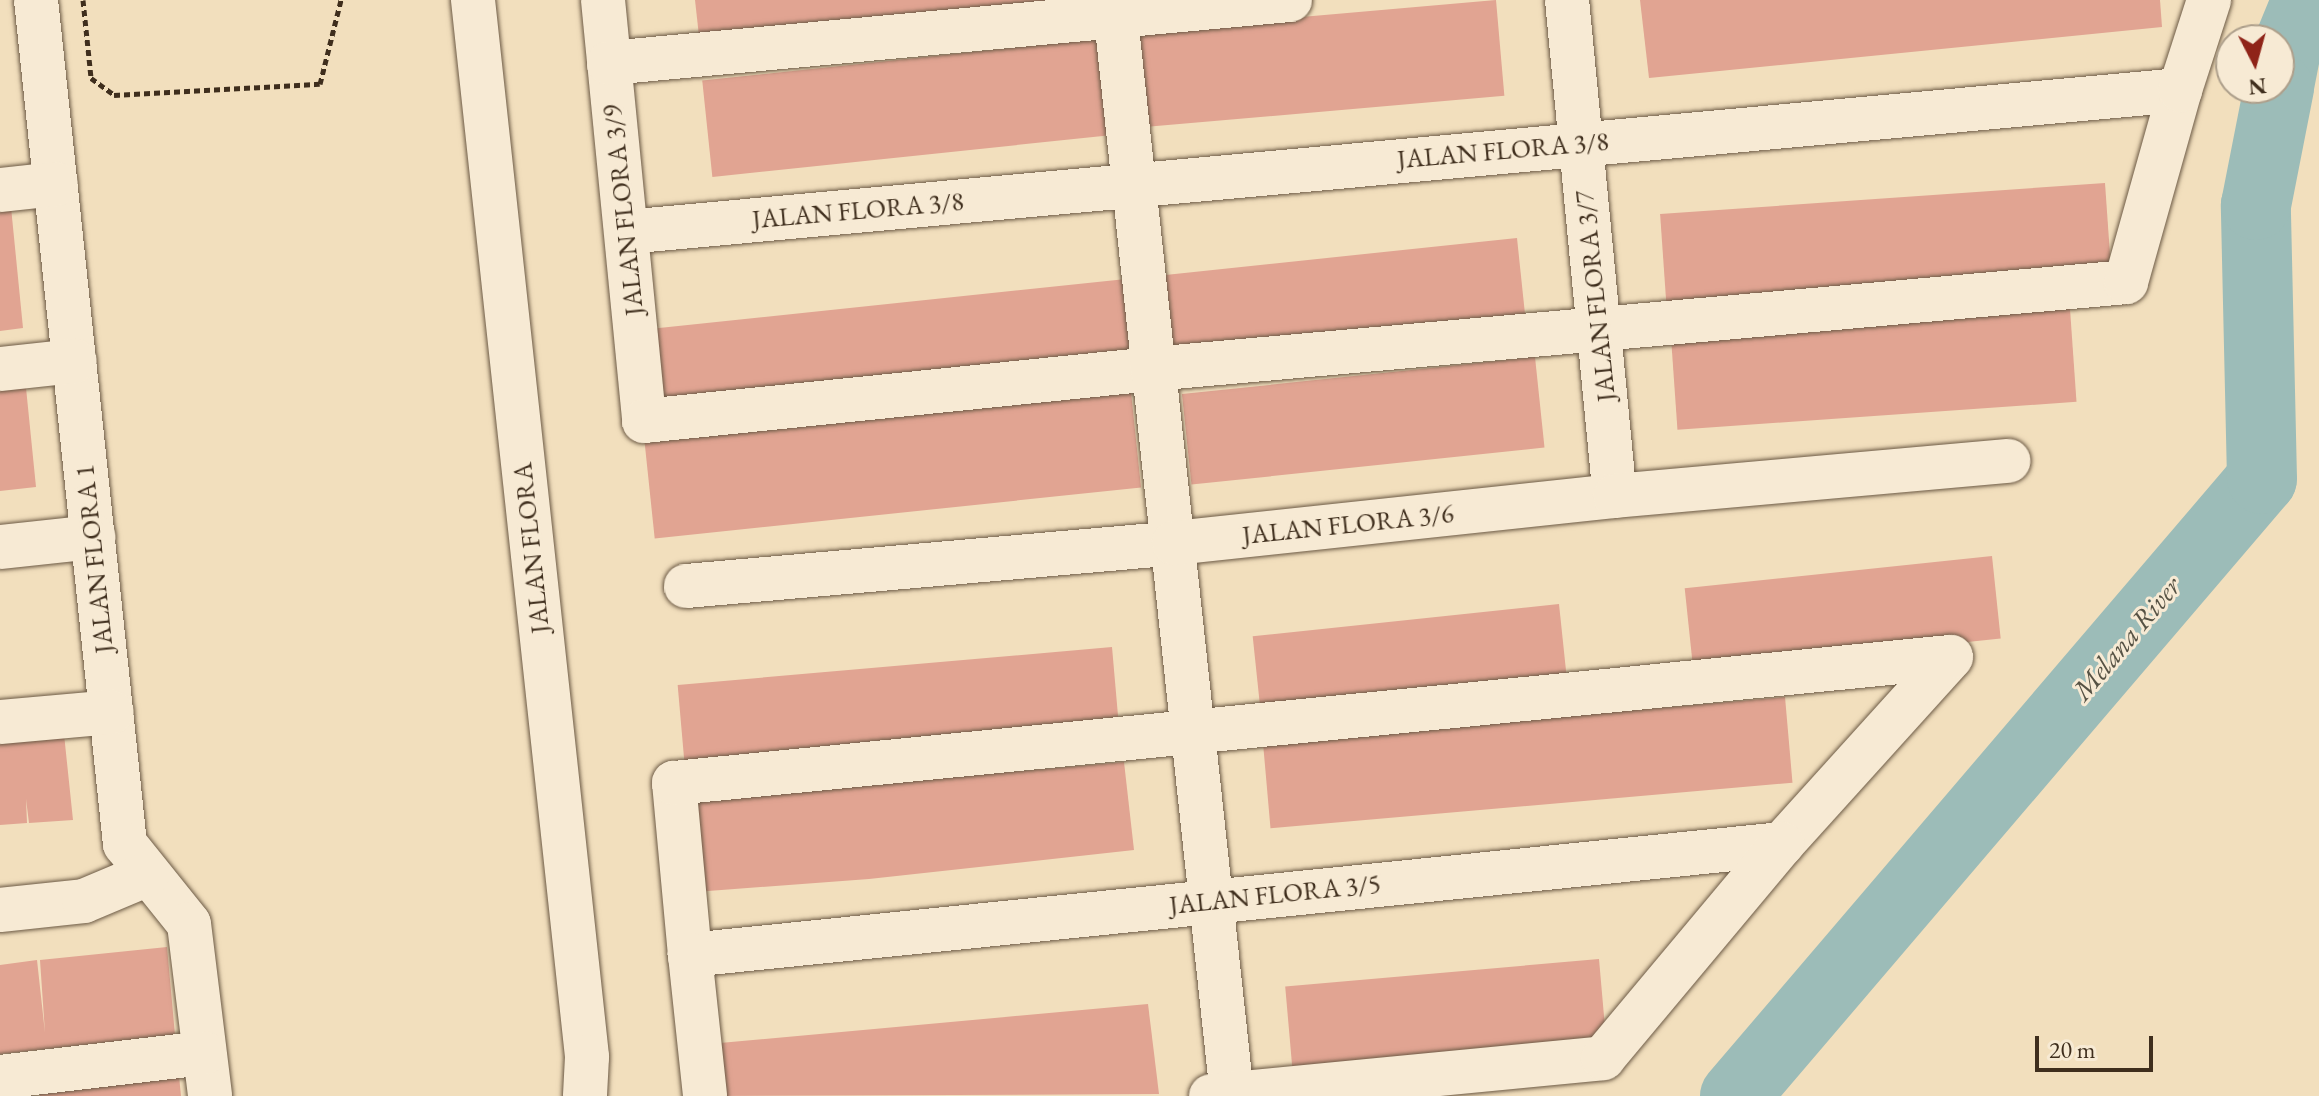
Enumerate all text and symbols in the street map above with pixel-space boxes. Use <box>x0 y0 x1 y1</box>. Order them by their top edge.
north arrow <box>2215 24 2295 104</box>
text: N <box>2247 71 2268 102</box>
street label: JALAN FLORA 3/9 <box>597 103 651 317</box>
street label: JALAN FLORA 3/8 <box>1396 126 1610 176</box>
street label: JALAN FLORA 3/8 <box>751 186 965 236</box>
street label: JALAN FLORA 3/7 <box>1569 189 1623 403</box>
street label: JALAN FLORA <box>508 461 556 635</box>
street label: JALAN FLORA 1 <box>70 463 120 655</box>
street label: JALAN FLORA 3/6 <box>1241 498 1455 552</box>
water label: Melana River <box>2065 569 2187 707</box>
street label: JALAN FLORA 3/5 <box>1168 868 1382 922</box>
scale bar <box>2039 1020 2157 1070</box>
text: 20 m <box>2049 1034 2096 1065</box>

